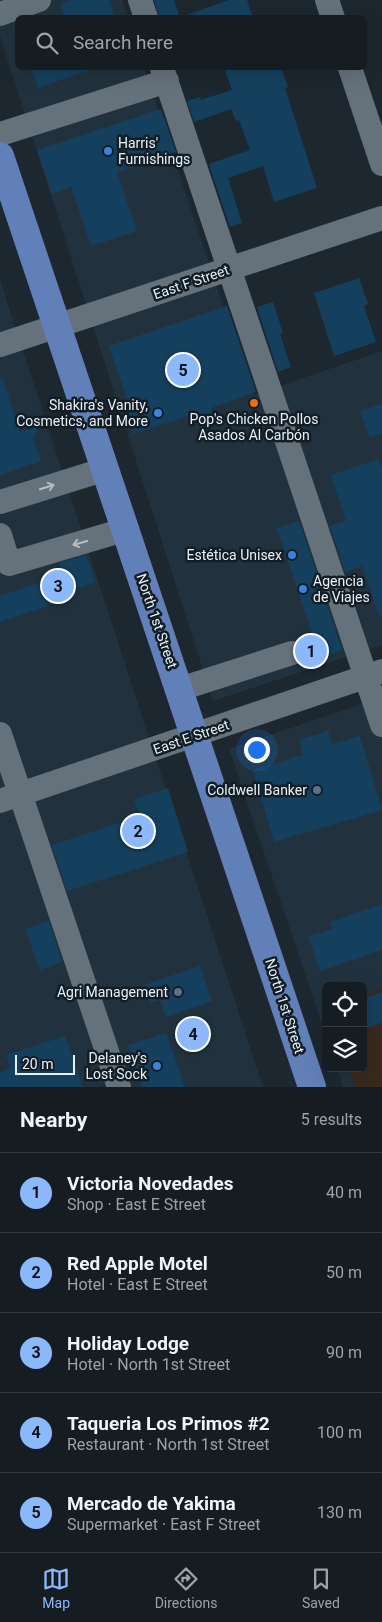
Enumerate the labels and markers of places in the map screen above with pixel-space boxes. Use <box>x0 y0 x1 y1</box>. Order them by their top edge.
place label: Harris' Furnishings <box>118 135 190 167</box>
marker: Harris' Furnishings <box>102 145 114 157</box>
pin: 5 <box>167 351 199 389</box>
place label: Shakira's Vanity, Cosmetics, and More <box>16 397 148 429</box>
marker: Pop's Chicken Pollos Asados Al Carbón <box>248 397 260 409</box>
marker: Shakira's Vanity, Cosmetics, and More <box>152 407 164 419</box>
place label: Pop's Chicken Pollos Asados Al Carbón <box>190 411 318 443</box>
place label: Estética Unisex <box>187 547 282 563</box>
marker: Estética Unisex <box>286 549 298 561</box>
pin: 3 <box>42 567 74 605</box>
place label: Agencia de Viajes <box>313 573 370 605</box>
marker: Agencia de Viajes <box>297 583 309 595</box>
pin: 1 <box>295 632 327 670</box>
place label: Coldwell Banker <box>207 782 307 798</box>
marker: Coldwell Banker <box>311 784 323 796</box>
pin: 2 <box>122 812 154 850</box>
place label: Agri Management <box>57 984 168 1000</box>
marker: Agri Management <box>172 986 184 998</box>
pin: 4 <box>177 1015 209 1053</box>
place label: Delaney's Lost Sock <box>85 1050 148 1082</box>
marker: Delaney's Lost Sock <box>151 1060 163 1072</box>

